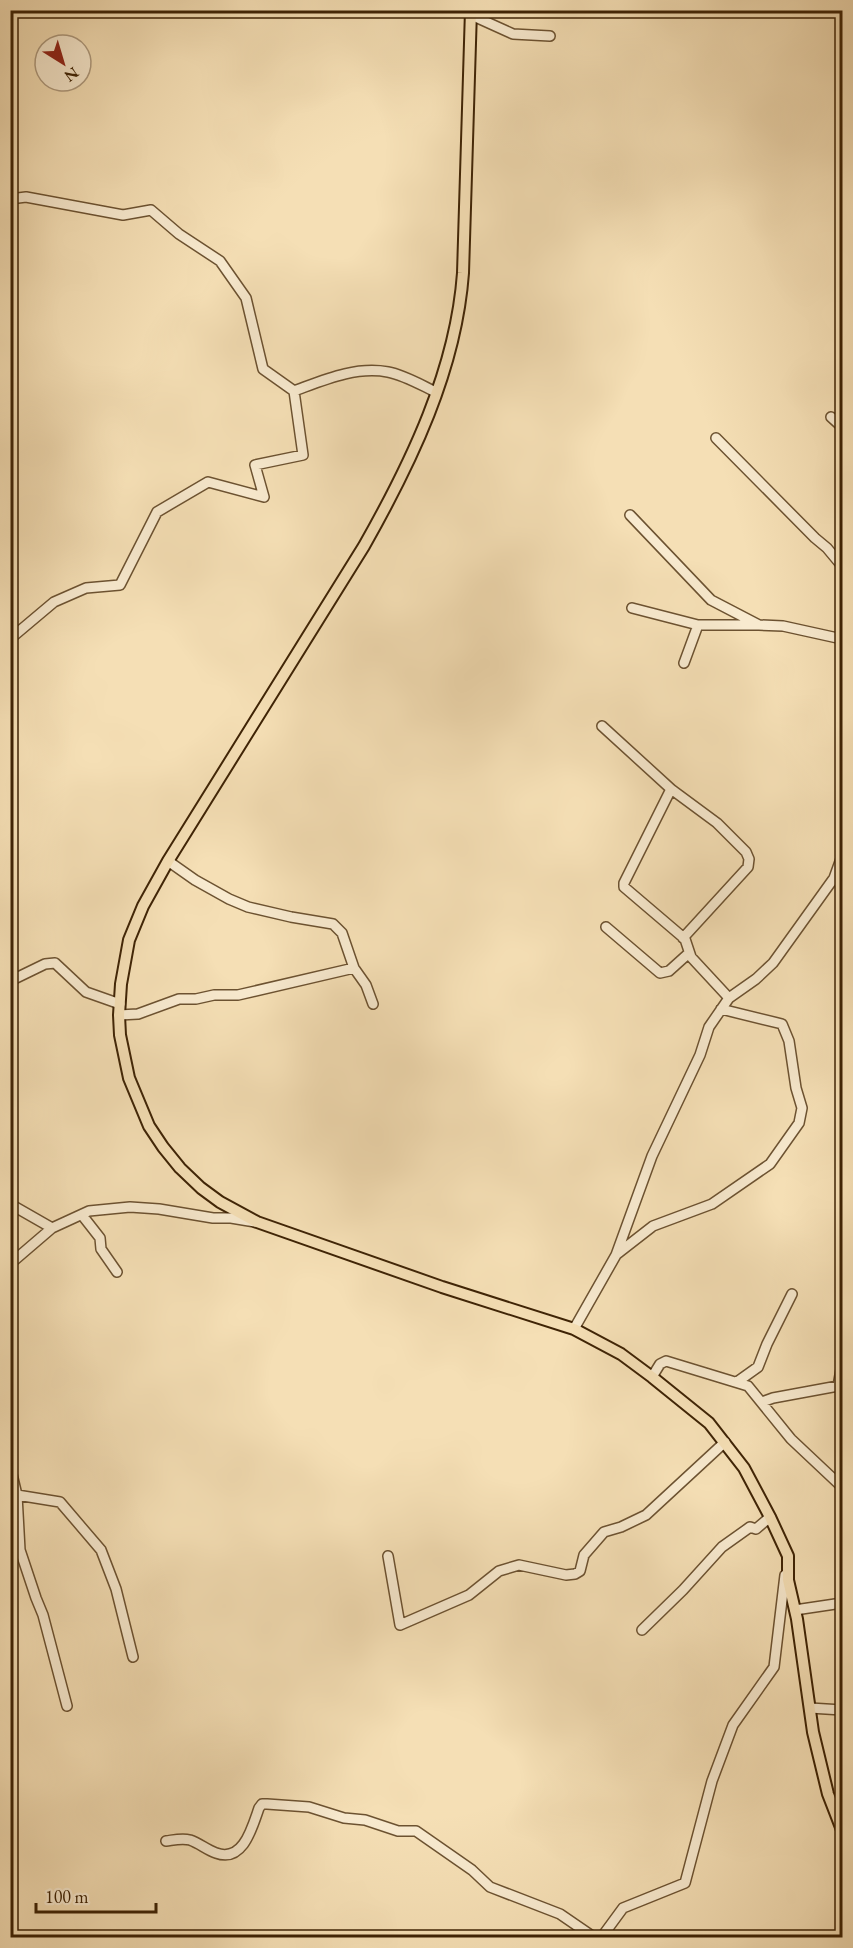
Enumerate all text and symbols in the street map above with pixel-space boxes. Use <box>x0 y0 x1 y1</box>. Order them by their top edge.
north arrow <box>33 33 93 93</box>
text: N <box>60 62 83 87</box>
scale bar <box>36 1876 156 1914</box>
text: 100 m <box>45 1885 89 1908</box>

